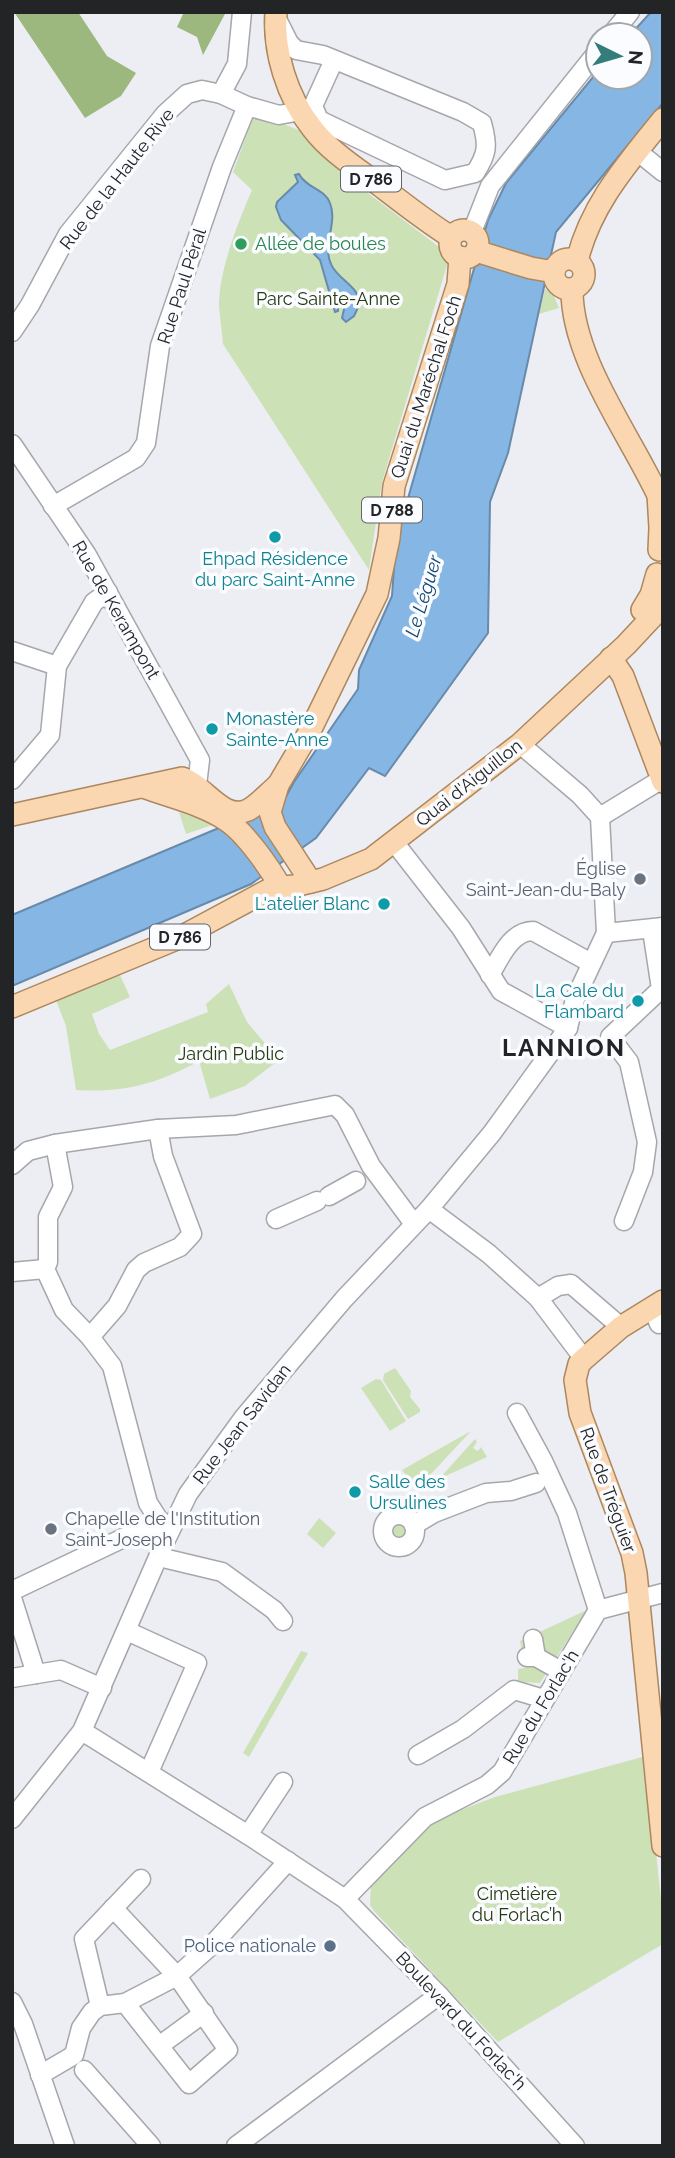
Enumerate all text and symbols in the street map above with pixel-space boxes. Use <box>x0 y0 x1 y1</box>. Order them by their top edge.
north arrow <box>584 21 654 91</box>
text: N <box>624 49 648 66</box>
street label: Rue de la Haute Rive <box>55 104 178 253</box>
road number: D 786 <box>341 167 401 192</box>
street label: Rue Paul Péral <box>153 225 210 346</box>
place label: Allée de boules <box>255 233 386 254</box>
marker: Allée de boules <box>233 236 249 252</box>
park label: Parc Sainte-Anne <box>256 288 400 309</box>
street label: Quai du Maréchal Foch <box>386 293 465 481</box>
road number: D 788 <box>362 498 422 523</box>
marker: Ehpad Résidence du parc Saint-Anne <box>267 529 283 545</box>
street label: Rue de Kerampont <box>68 537 165 683</box>
place label: Ehpad Résidence du parc Saint-Anne <box>195 548 356 590</box>
water label: Le Léguer <box>400 551 446 639</box>
place label: Monastère Sainte-Anne <box>226 708 329 750</box>
marker: Monastère Sainte-Anne <box>204 721 220 737</box>
street label: Quai d'Aiguillon <box>411 735 526 831</box>
place label: Église Saint-Jean-du-Baly <box>466 857 626 900</box>
marker: Église Saint-Jean-du-Baly <box>632 871 648 887</box>
place label: L'atelier Blanc <box>255 893 370 914</box>
marker: L'atelier Blanc <box>376 896 392 912</box>
road number: D 786 <box>150 925 210 950</box>
place label: La Cale du Flambard <box>535 980 624 1022</box>
marker: La Cale du Flambard <box>630 993 646 1009</box>
district label: LANNION <box>502 1033 626 1062</box>
park label: Jardin Public <box>178 1043 284 1064</box>
street label: Rue Jean Savidan <box>188 1360 295 1488</box>
street label: Rue de Tréguier <box>576 1424 641 1556</box>
place label: Salle des Ursulines <box>369 1471 447 1513</box>
marker: Salle des Ursulines <box>347 1484 363 1500</box>
place label: Chapelle de l'Institution Saint-Joseph <box>65 1508 260 1550</box>
marker: Chapelle de l'Institution Saint-Joseph <box>43 1521 59 1537</box>
street label: Rue du Forlac'h <box>498 1646 583 1768</box>
park label: Cimetière du Forlac’h <box>472 1883 562 1925</box>
place label: Police nationale <box>184 1935 316 1956</box>
marker: Police nationale <box>322 1938 338 1954</box>
street label: Boulevard du Forlac'h <box>392 1947 531 2094</box>

